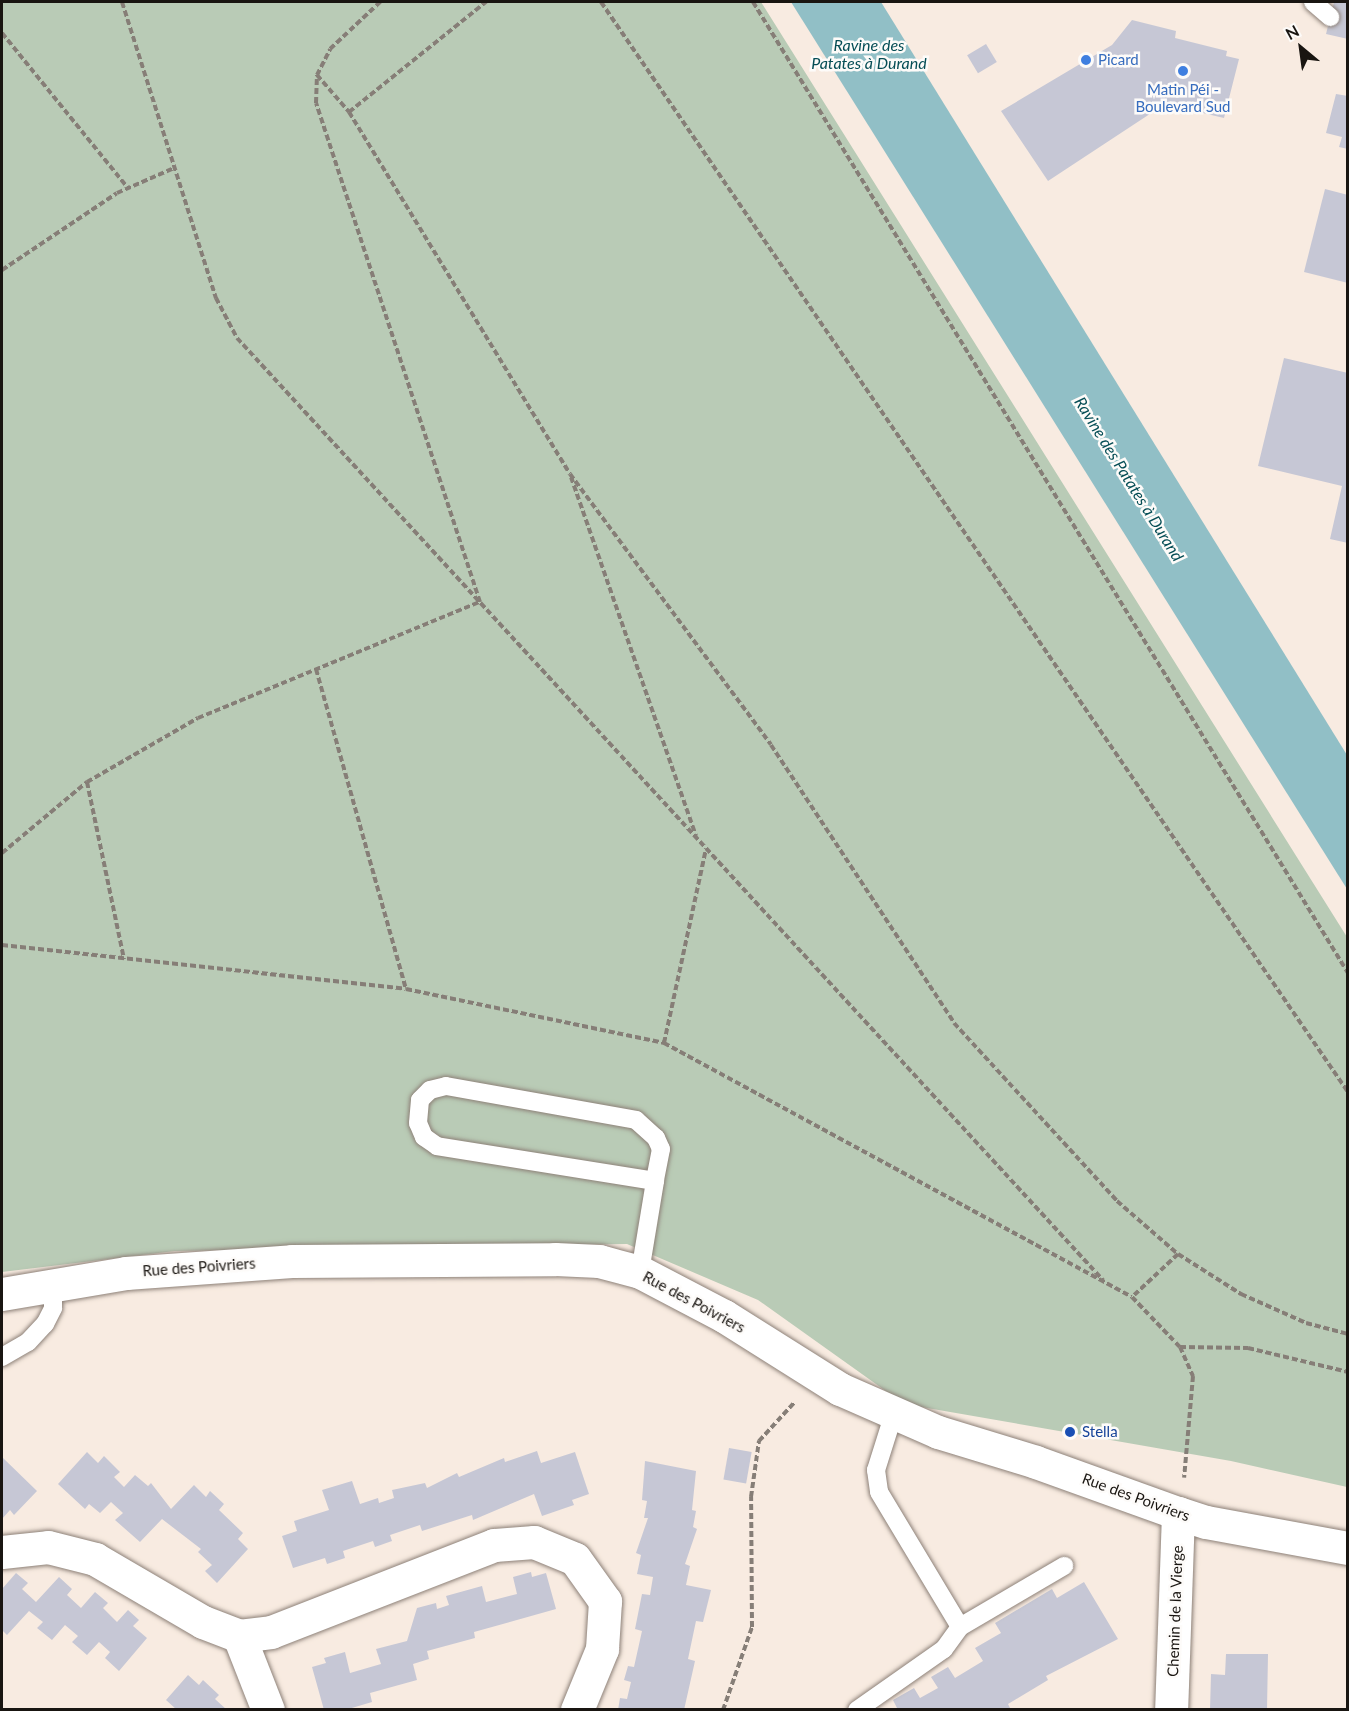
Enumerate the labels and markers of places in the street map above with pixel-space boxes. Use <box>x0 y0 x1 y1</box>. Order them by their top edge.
place label: Picard <box>1098 51 1139 69</box>
marker: Picard <box>1079 53 1093 67</box>
marker: Matin Péi - Boulevard Sud <box>1176 64 1190 78</box>
place label: Matin Péi - Boulevard Sud <box>1136 80 1230 115</box>
place label: Stella <box>1082 1423 1118 1441</box>
marker: Stella <box>1063 1425 1077 1439</box>

